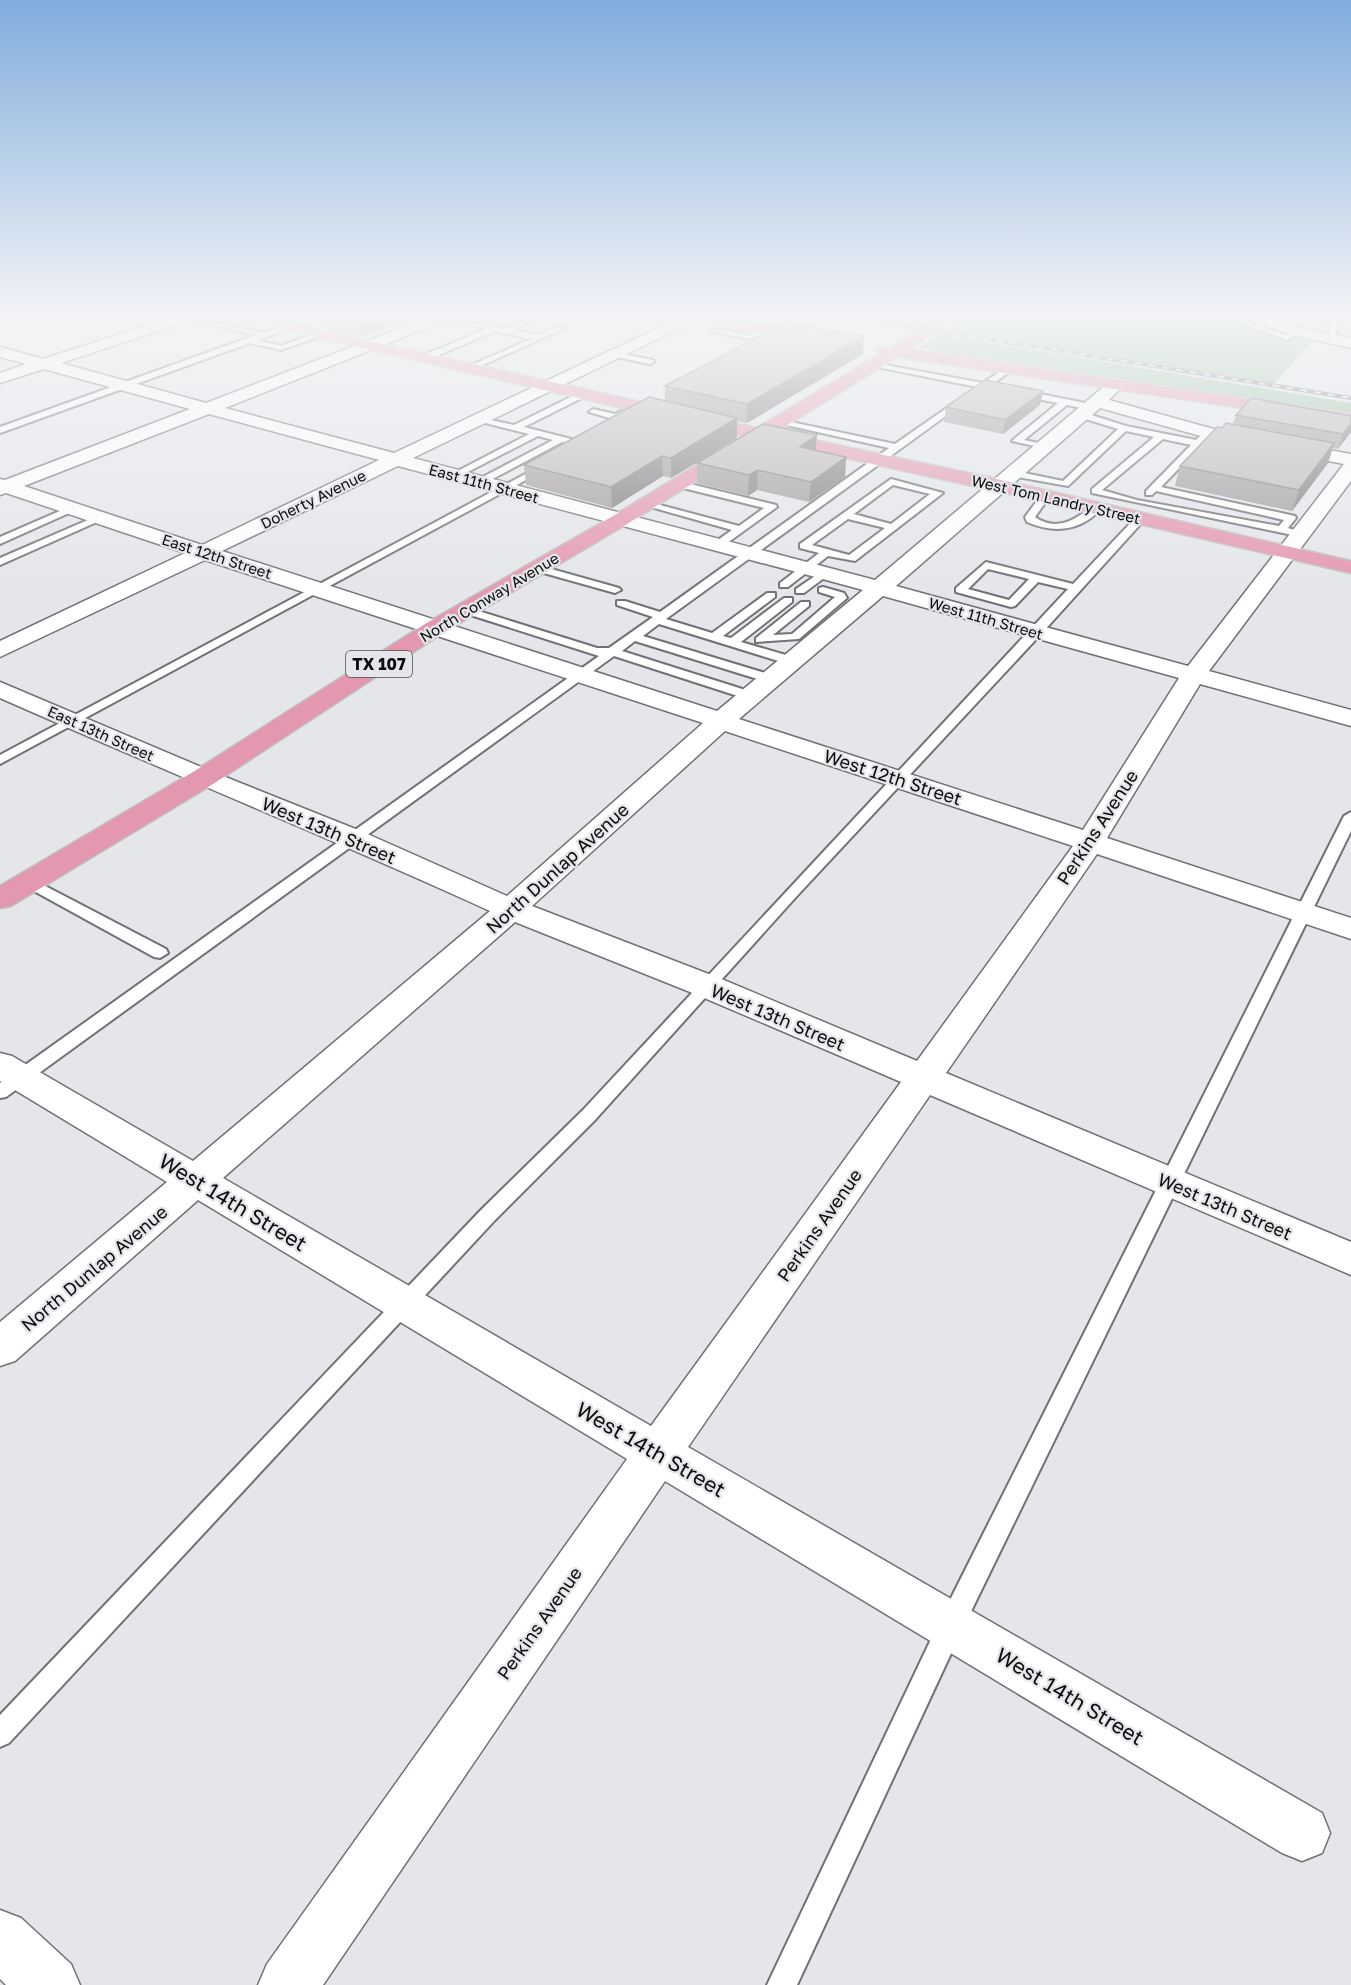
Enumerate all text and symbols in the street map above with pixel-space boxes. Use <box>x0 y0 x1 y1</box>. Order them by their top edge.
street label: East 11th Street <box>427 460 541 506</box>
street label: Doherty Avenue <box>257 466 369 532</box>
street label: West Tom Landry Street <box>970 471 1142 527</box>
street label: East 12th Street <box>160 530 274 582</box>
street label: North Conway Avenue <box>416 548 562 646</box>
street label: West 11th Street <box>927 593 1045 643</box>
road number: TX 107 <box>346 651 412 677</box>
street label: East 13th Street <box>45 701 157 765</box>
street label: West 12th Street <box>821 744 965 810</box>
street label: Perkins Avenue <box>1052 765 1142 889</box>
street label: West 13th Street <box>259 792 399 868</box>
street label: North Dunlap Avenue <box>481 798 633 938</box>
street label: West 13th Street <box>708 979 848 1055</box>
street label: West 14th Street <box>154 1148 312 1256</box>
street label: Perkins Avenue <box>772 1164 866 1286</box>
street label: West 13th Street <box>1155 1168 1295 1244</box>
street label: North Dunlap Avenue <box>16 1200 172 1336</box>
street label: West 14th Street <box>572 1396 730 1502</box>
street label: Perkins Avenue <box>492 1562 586 1684</box>
street label: West 14th Street <box>991 1642 1149 1750</box>

